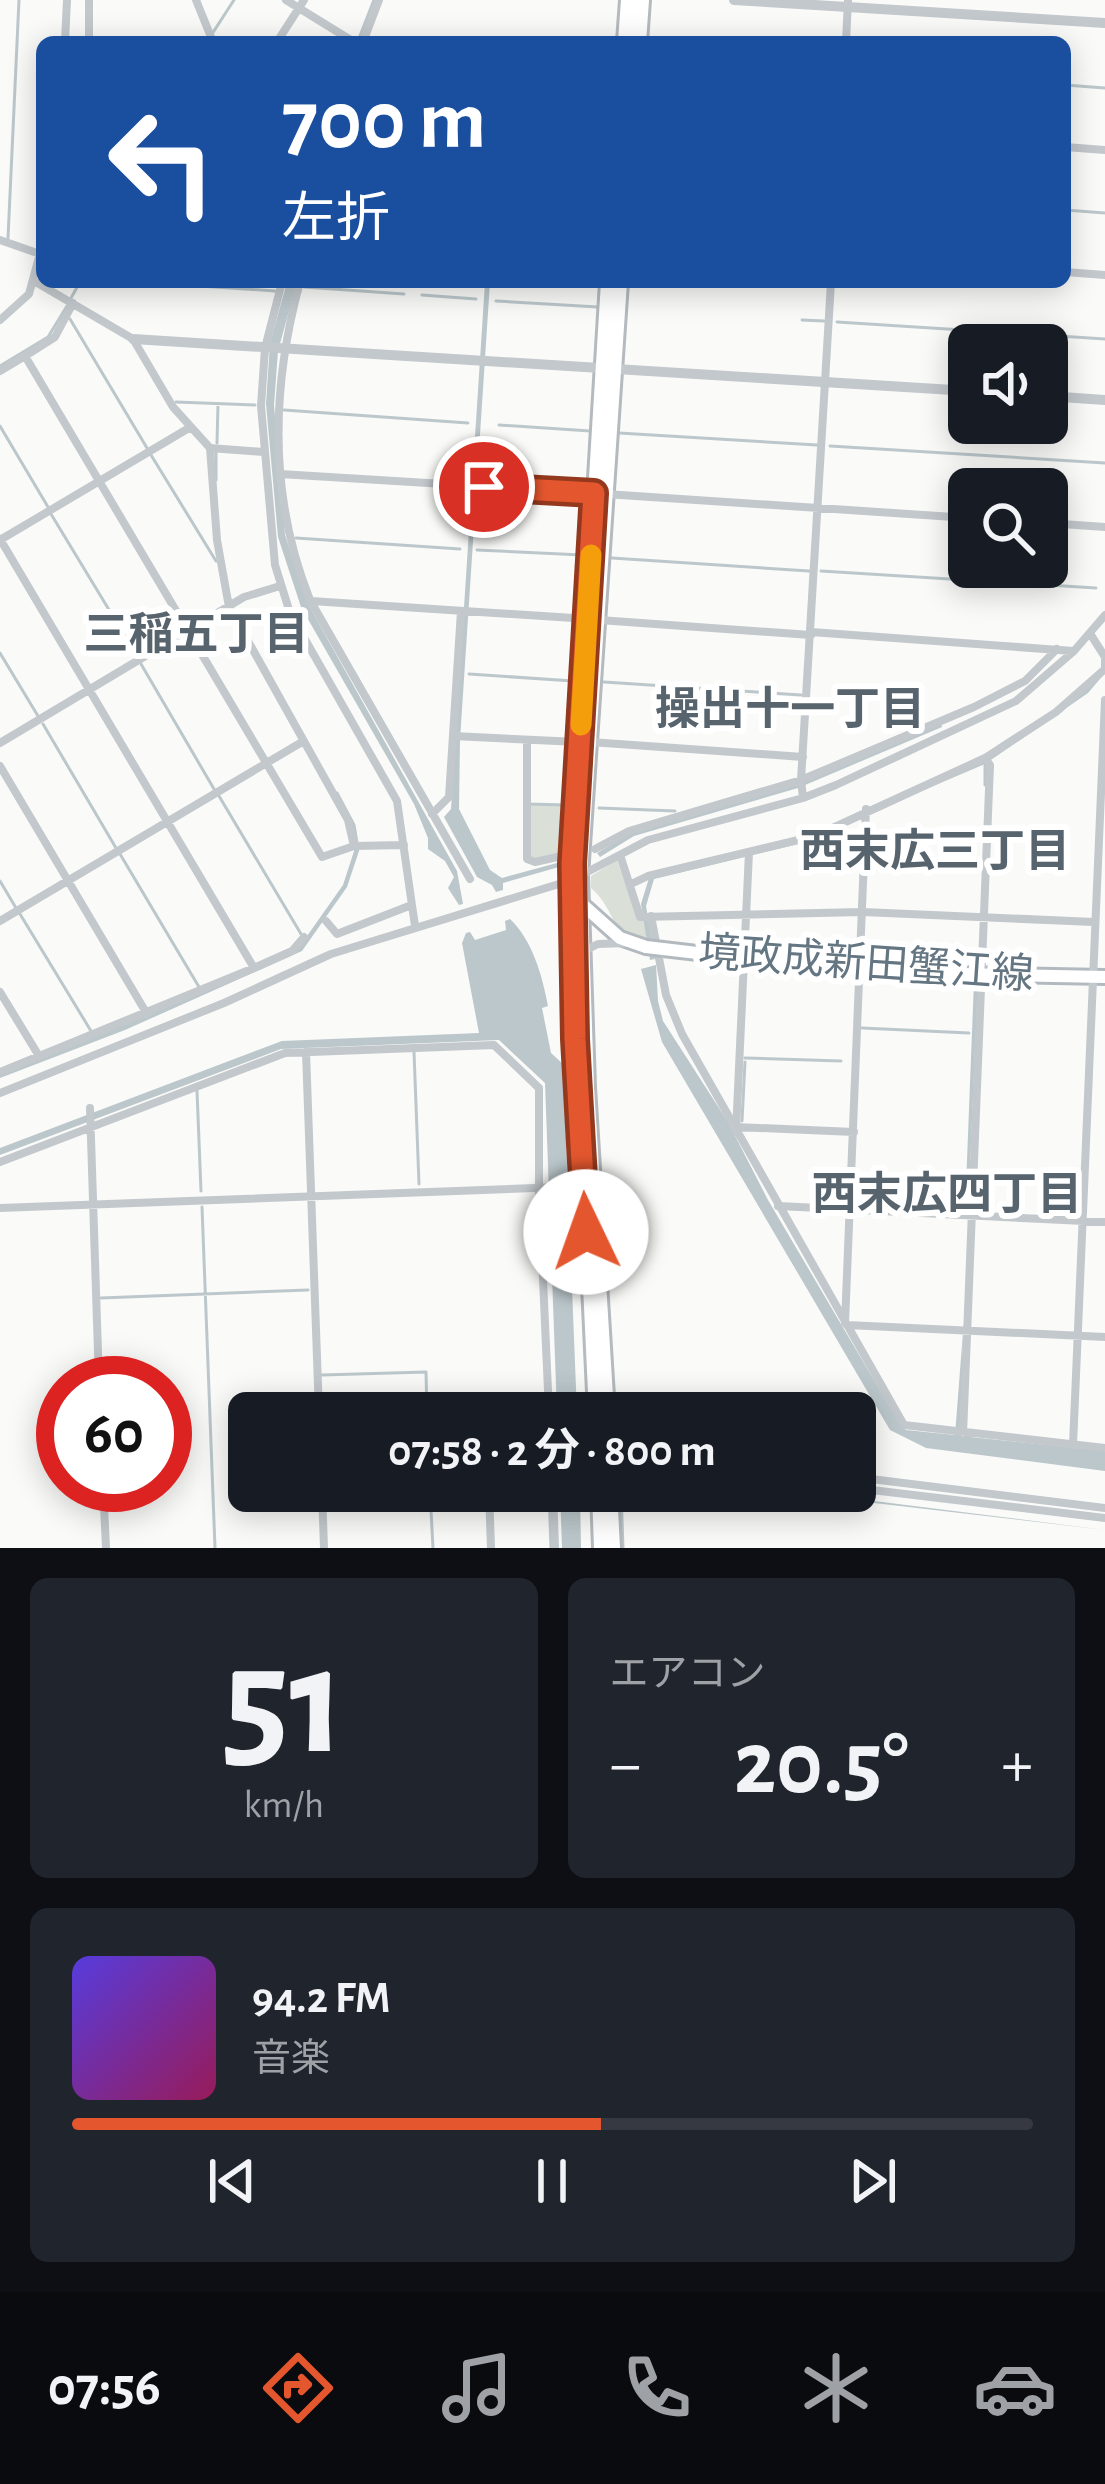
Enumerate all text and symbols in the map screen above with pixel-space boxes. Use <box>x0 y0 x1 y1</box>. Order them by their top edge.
text: 700 m <box>282 80 486 164</box>
icon: left <box>84 84 240 240</box>
text: 左折 <box>282 193 390 247</box>
map controls <box>948 324 1068 588</box>
button: sound <box>948 324 1068 444</box>
pin <box>433 436 535 538</box>
icon: arrive <box>451 454 517 520</box>
button: search <box>948 468 1068 588</box>
district label: 三稲五丁目 <box>83 611 309 658</box>
district label: 操出十一丁目 <box>655 685 925 733</box>
district label: 西末広三丁目 <box>800 827 1070 875</box>
street label: 境政成新田蟹江線 <box>697 929 1035 997</box>
position arrow <box>523 1169 649 1295</box>
district label: 西末広四丁目 <box>812 1170 1082 1218</box>
speed limit sign: 60 <box>36 1356 192 1512</box>
text: 07:58 · 2 分 · 800 m <box>388 1429 716 1474</box>
text: 51 <box>222 1626 346 1782</box>
text: エアコン <box>610 1655 766 1694</box>
text: 20.5° <box>734 1720 909 1810</box>
text: − <box>610 1732 641 1798</box>
text: + <box>1001 1732 1033 1798</box>
text: km/h <box>244 1786 324 1825</box>
text: 94.2 FM <box>252 1976 391 2021</box>
text: 音楽 <box>252 2040 330 2079</box>
icon: previous <box>199 2148 265 2214</box>
icon: pause <box>519 2148 585 2214</box>
icon: next <box>840 2148 906 2214</box>
icon: directions <box>256 2346 340 2430</box>
icon: music <box>435 2346 519 2430</box>
icon: phone <box>615 2346 699 2430</box>
icon: climate <box>794 2346 878 2430</box>
icon: car <box>973 2346 1057 2430</box>
text: 07:56 <box>48 2361 161 2415</box>

